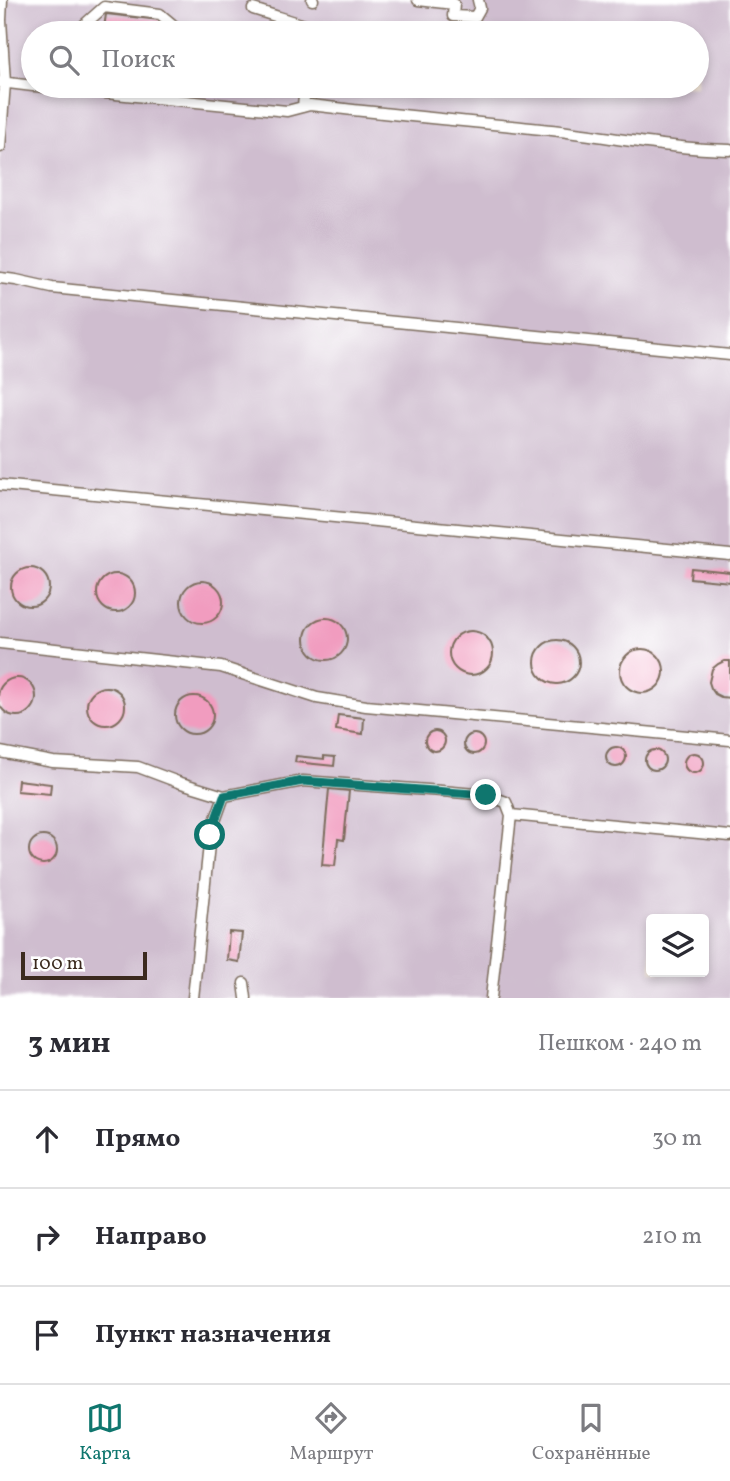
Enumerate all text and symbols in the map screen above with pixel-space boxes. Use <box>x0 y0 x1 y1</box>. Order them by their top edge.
search box <box>21 21 709 98</box>
icon: search <box>45 41 83 79</box>
text: Поиск <box>101 42 175 78</box>
route end <box>470 779 501 810</box>
route start <box>194 819 225 850</box>
map controls <box>646 914 709 977</box>
button: layers <box>646 914 709 977</box>
scale bar <box>21 949 147 981</box>
text: 100 m <box>32 951 83 977</box>
text: 3 мин <box>28 1023 111 1065</box>
text: Пешком · 240 m <box>538 1028 702 1060</box>
icon: ahead <box>28 1120 66 1158</box>
text: Прямо <box>95 1121 180 1157</box>
text: 30 m <box>652 1123 702 1155</box>
icon: right <box>28 1218 66 1256</box>
text: Направо <box>95 1219 207 1255</box>
text: 210 m <box>642 1221 702 1253</box>
icon: arrive <box>28 1316 66 1354</box>
text: Пункт назначения <box>95 1317 331 1353</box>
tab: Карта <box>79 1399 131 1467</box>
tab: Маршрут <box>290 1399 373 1467</box>
tab: Сохранённые <box>532 1399 651 1467</box>

